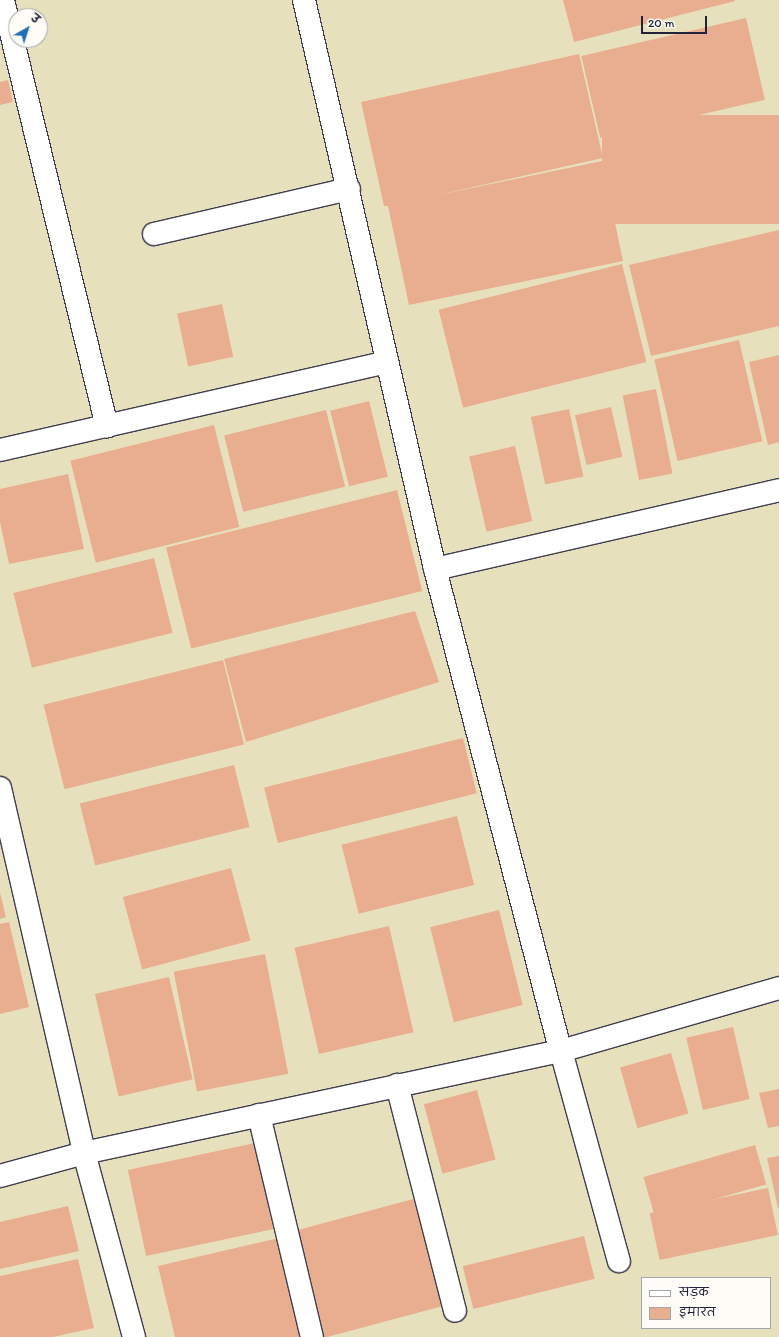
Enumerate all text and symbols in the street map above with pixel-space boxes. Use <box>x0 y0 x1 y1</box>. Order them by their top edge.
north arrow <box>8 8 48 48</box>
scale bar <box>643 8 709 34</box>
text: उ <box>28 12 42 26</box>
text: 20 m <box>648 16 675 30</box>
legend <box>641 1277 771 1329</box>
text: सड़क <box>679 1285 709 1299</box>
text: इमारत <box>679 1305 716 1319</box>

